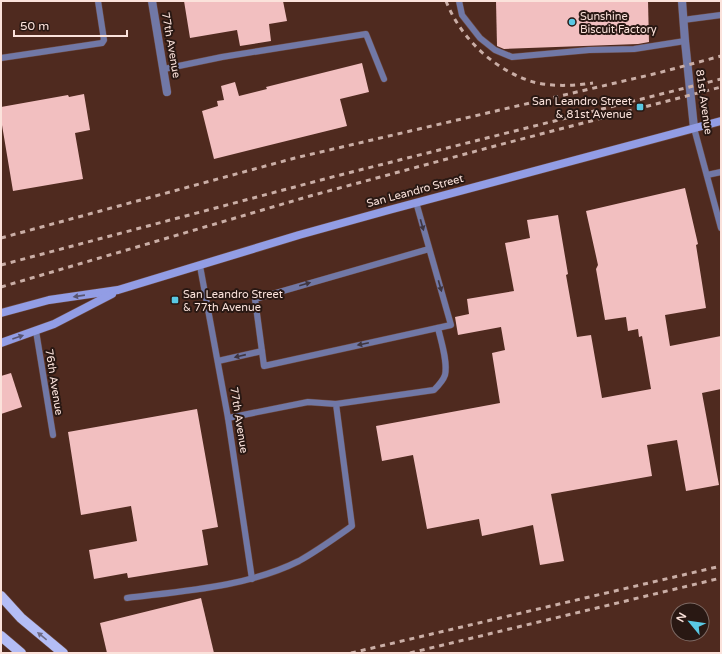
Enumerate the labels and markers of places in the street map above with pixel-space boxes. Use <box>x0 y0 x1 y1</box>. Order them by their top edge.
place label: Sunshine Biscuit Factory <box>580 10 657 36</box>
marker: Sunshine Biscuit Factory <box>567 17 577 27</box>
place label: San Leandro Street & 81st Avenue <box>532 95 632 121</box>
marker: San Leandro Street & 81st Avenue <box>635 102 645 112</box>
place label: San Leandro Street & 77th Avenue <box>183 288 283 314</box>
marker: San Leandro Street & 77th Avenue <box>170 295 180 305</box>

